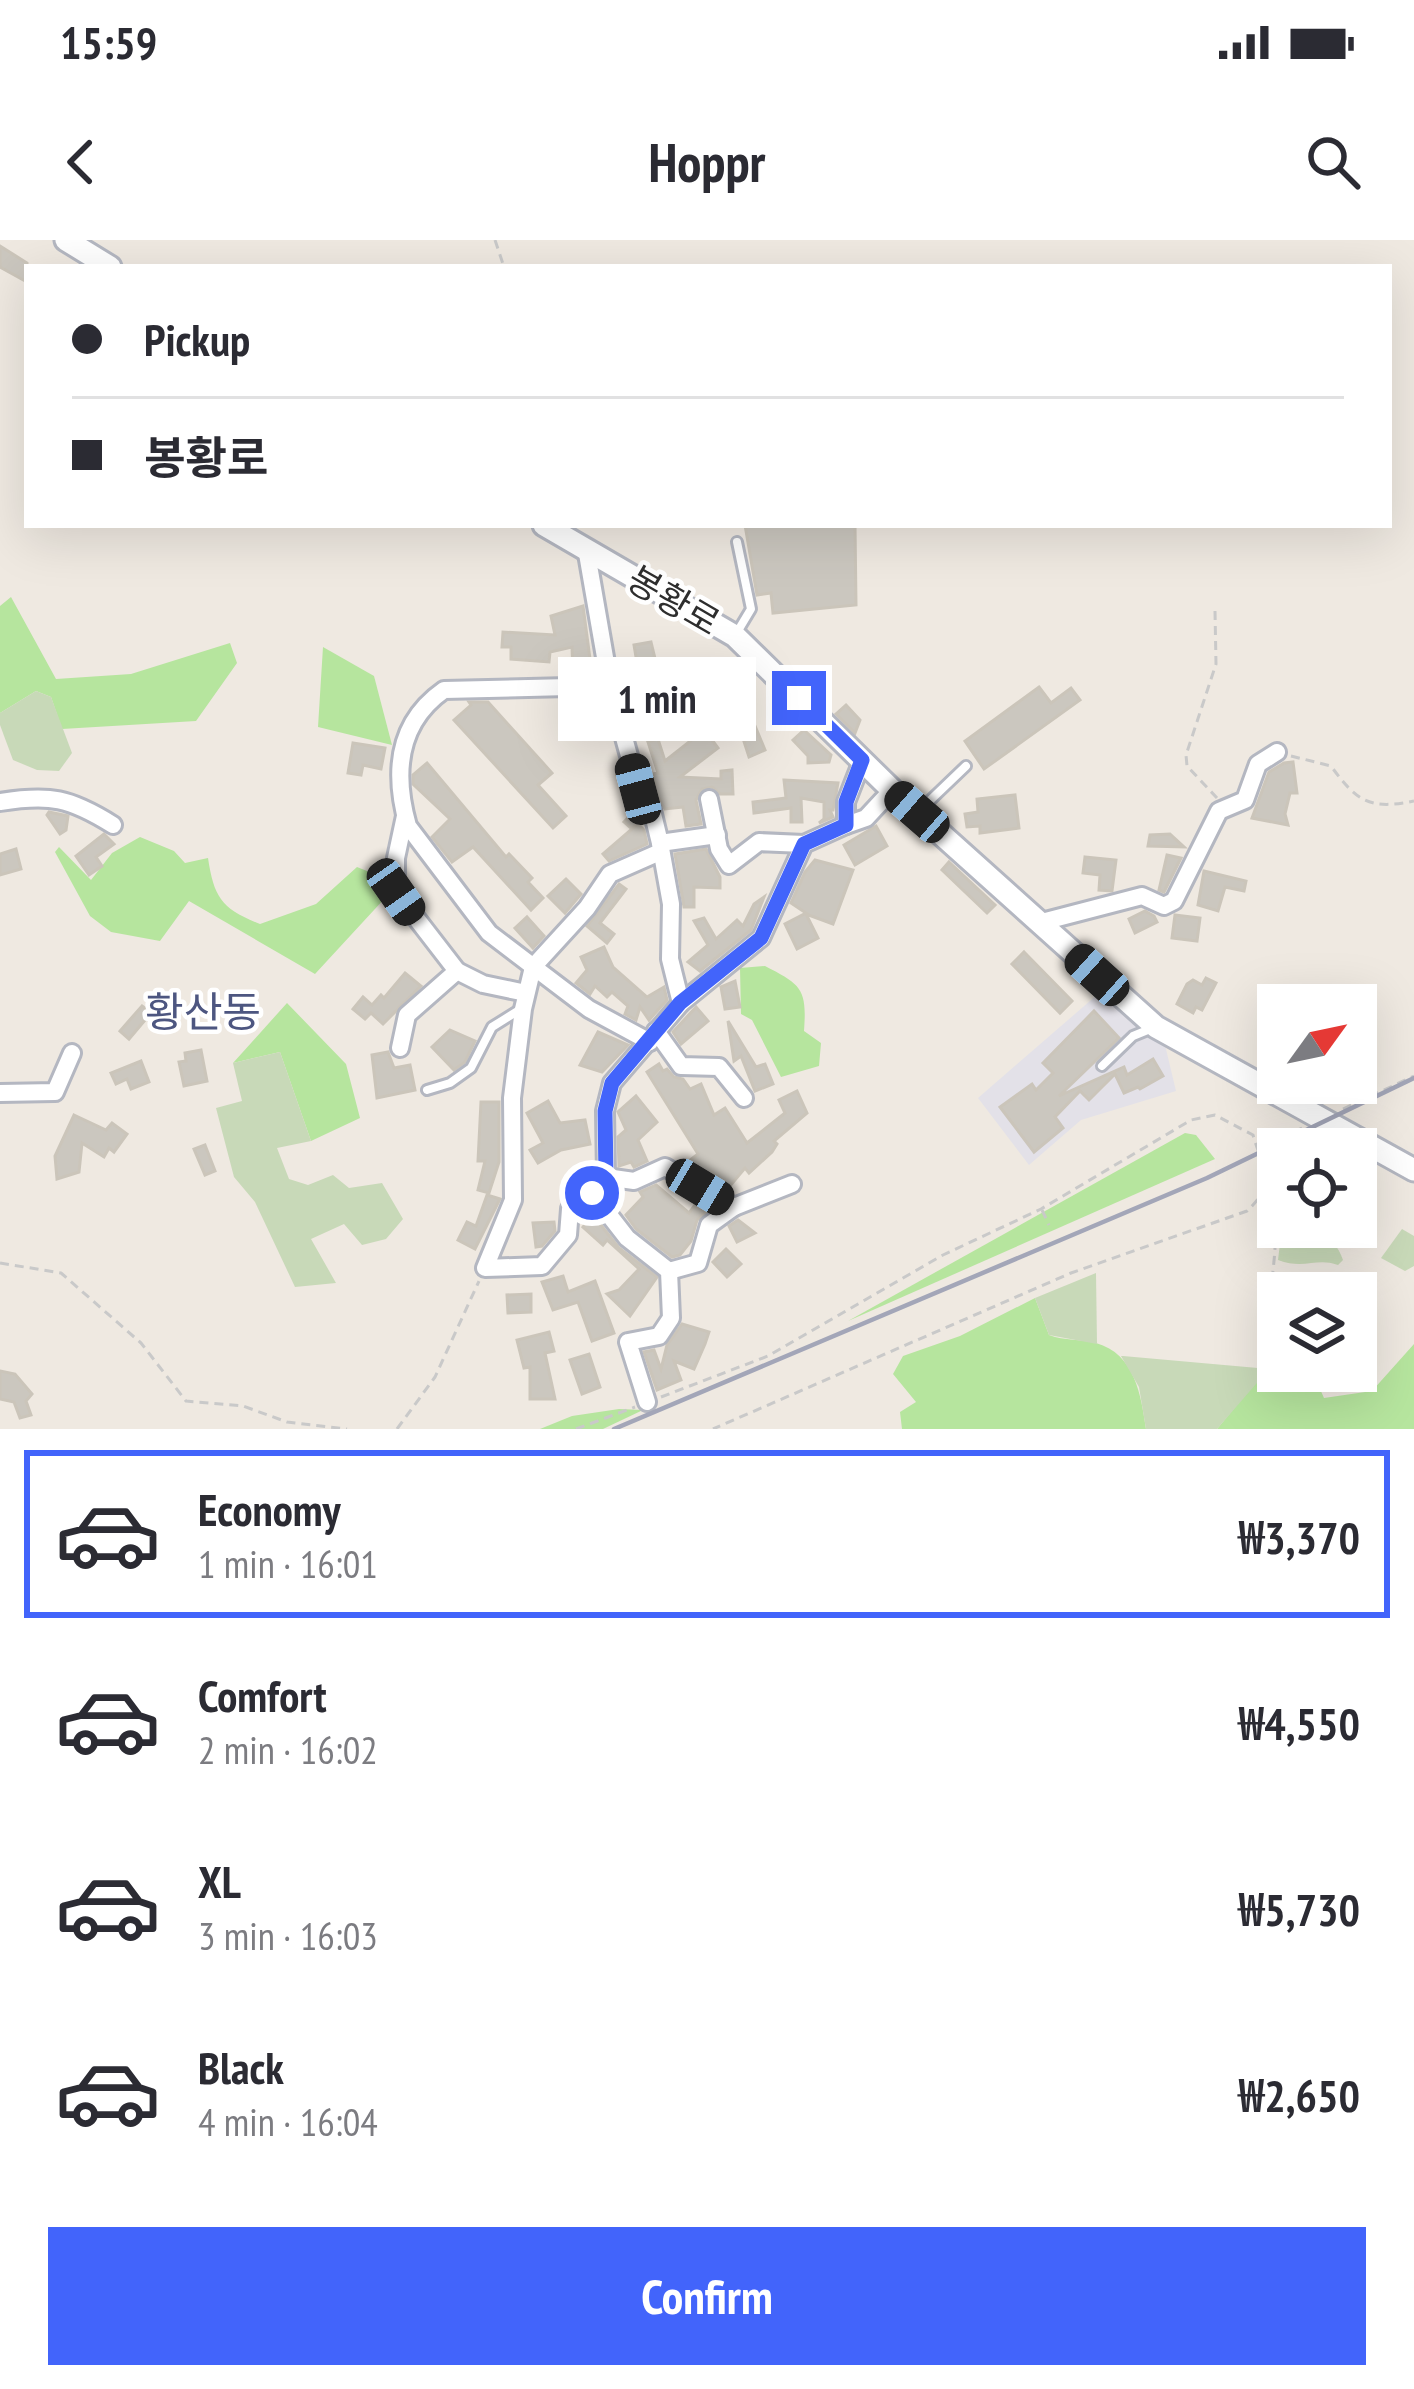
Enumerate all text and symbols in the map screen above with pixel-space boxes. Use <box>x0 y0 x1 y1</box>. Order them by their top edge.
text: 15:59 <box>60 13 157 71</box>
text: Hoppr <box>649 127 765 197</box>
icon: back <box>48 129 114 195</box>
icon: search <box>1300 129 1366 195</box>
text: Pickup <box>144 310 250 368</box>
text: 봉황로 <box>144 428 268 486</box>
street label: 봉황로 <box>619 555 729 645</box>
callout: 1 min <box>559 656 757 740</box>
route end <box>772 671 826 725</box>
text: 1 min <box>618 673 696 724</box>
car <box>611 750 665 828</box>
car <box>878 775 956 849</box>
car <box>361 852 431 932</box>
car <box>1058 938 1136 1012</box>
district label: 황산동 <box>145 984 261 1039</box>
north arrow <box>1257 984 1377 1104</box>
map controls <box>1257 984 1377 1392</box>
button: locate <box>1257 1128 1377 1248</box>
car <box>660 1153 740 1221</box>
route start <box>565 1166 619 1220</box>
button: layers <box>1257 1272 1377 1392</box>
icon: car <box>54 1480 162 1588</box>
text: Economy <box>198 1480 341 1538</box>
text: ₩3,370 <box>1238 1508 1360 1566</box>
text: 1 min · 16:01 <box>198 1538 378 1589</box>
icon: car <box>54 1666 162 1774</box>
text: Comfort <box>198 1666 327 1724</box>
text: ₩4,550 <box>1238 1694 1360 1752</box>
text: 2 min · 16:02 <box>198 1724 378 1775</box>
icon: car <box>54 1852 162 1960</box>
text: XL <box>198 1852 241 1910</box>
text: ₩5,730 <box>1238 1880 1360 1938</box>
text: 3 min · 16:03 <box>198 1910 378 1961</box>
icon: car <box>54 2038 162 2146</box>
text: Black <box>198 2038 284 2096</box>
text: ₩2,650 <box>1238 2066 1360 2124</box>
text: 4 min · 16:04 <box>198 2096 378 2147</box>
button: Confirm <box>48 2227 1366 2365</box>

